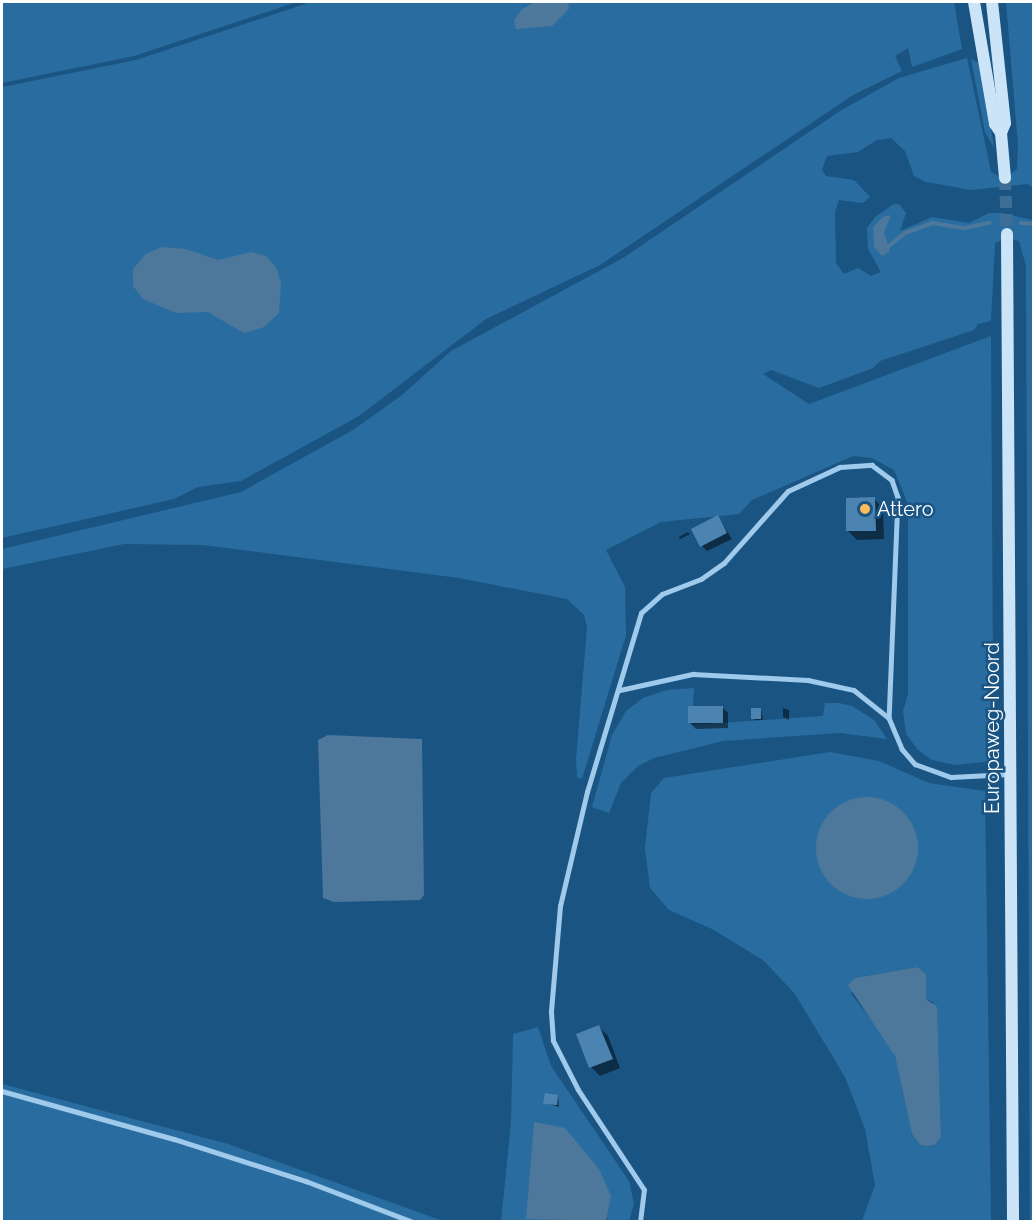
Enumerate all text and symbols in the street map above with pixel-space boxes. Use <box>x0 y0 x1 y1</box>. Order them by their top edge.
place label: Attero <box>877 497 934 521</box>
marker: Attero <box>858 502 872 516</box>
street label: Europaweg-Noord <box>980 642 1004 814</box>

